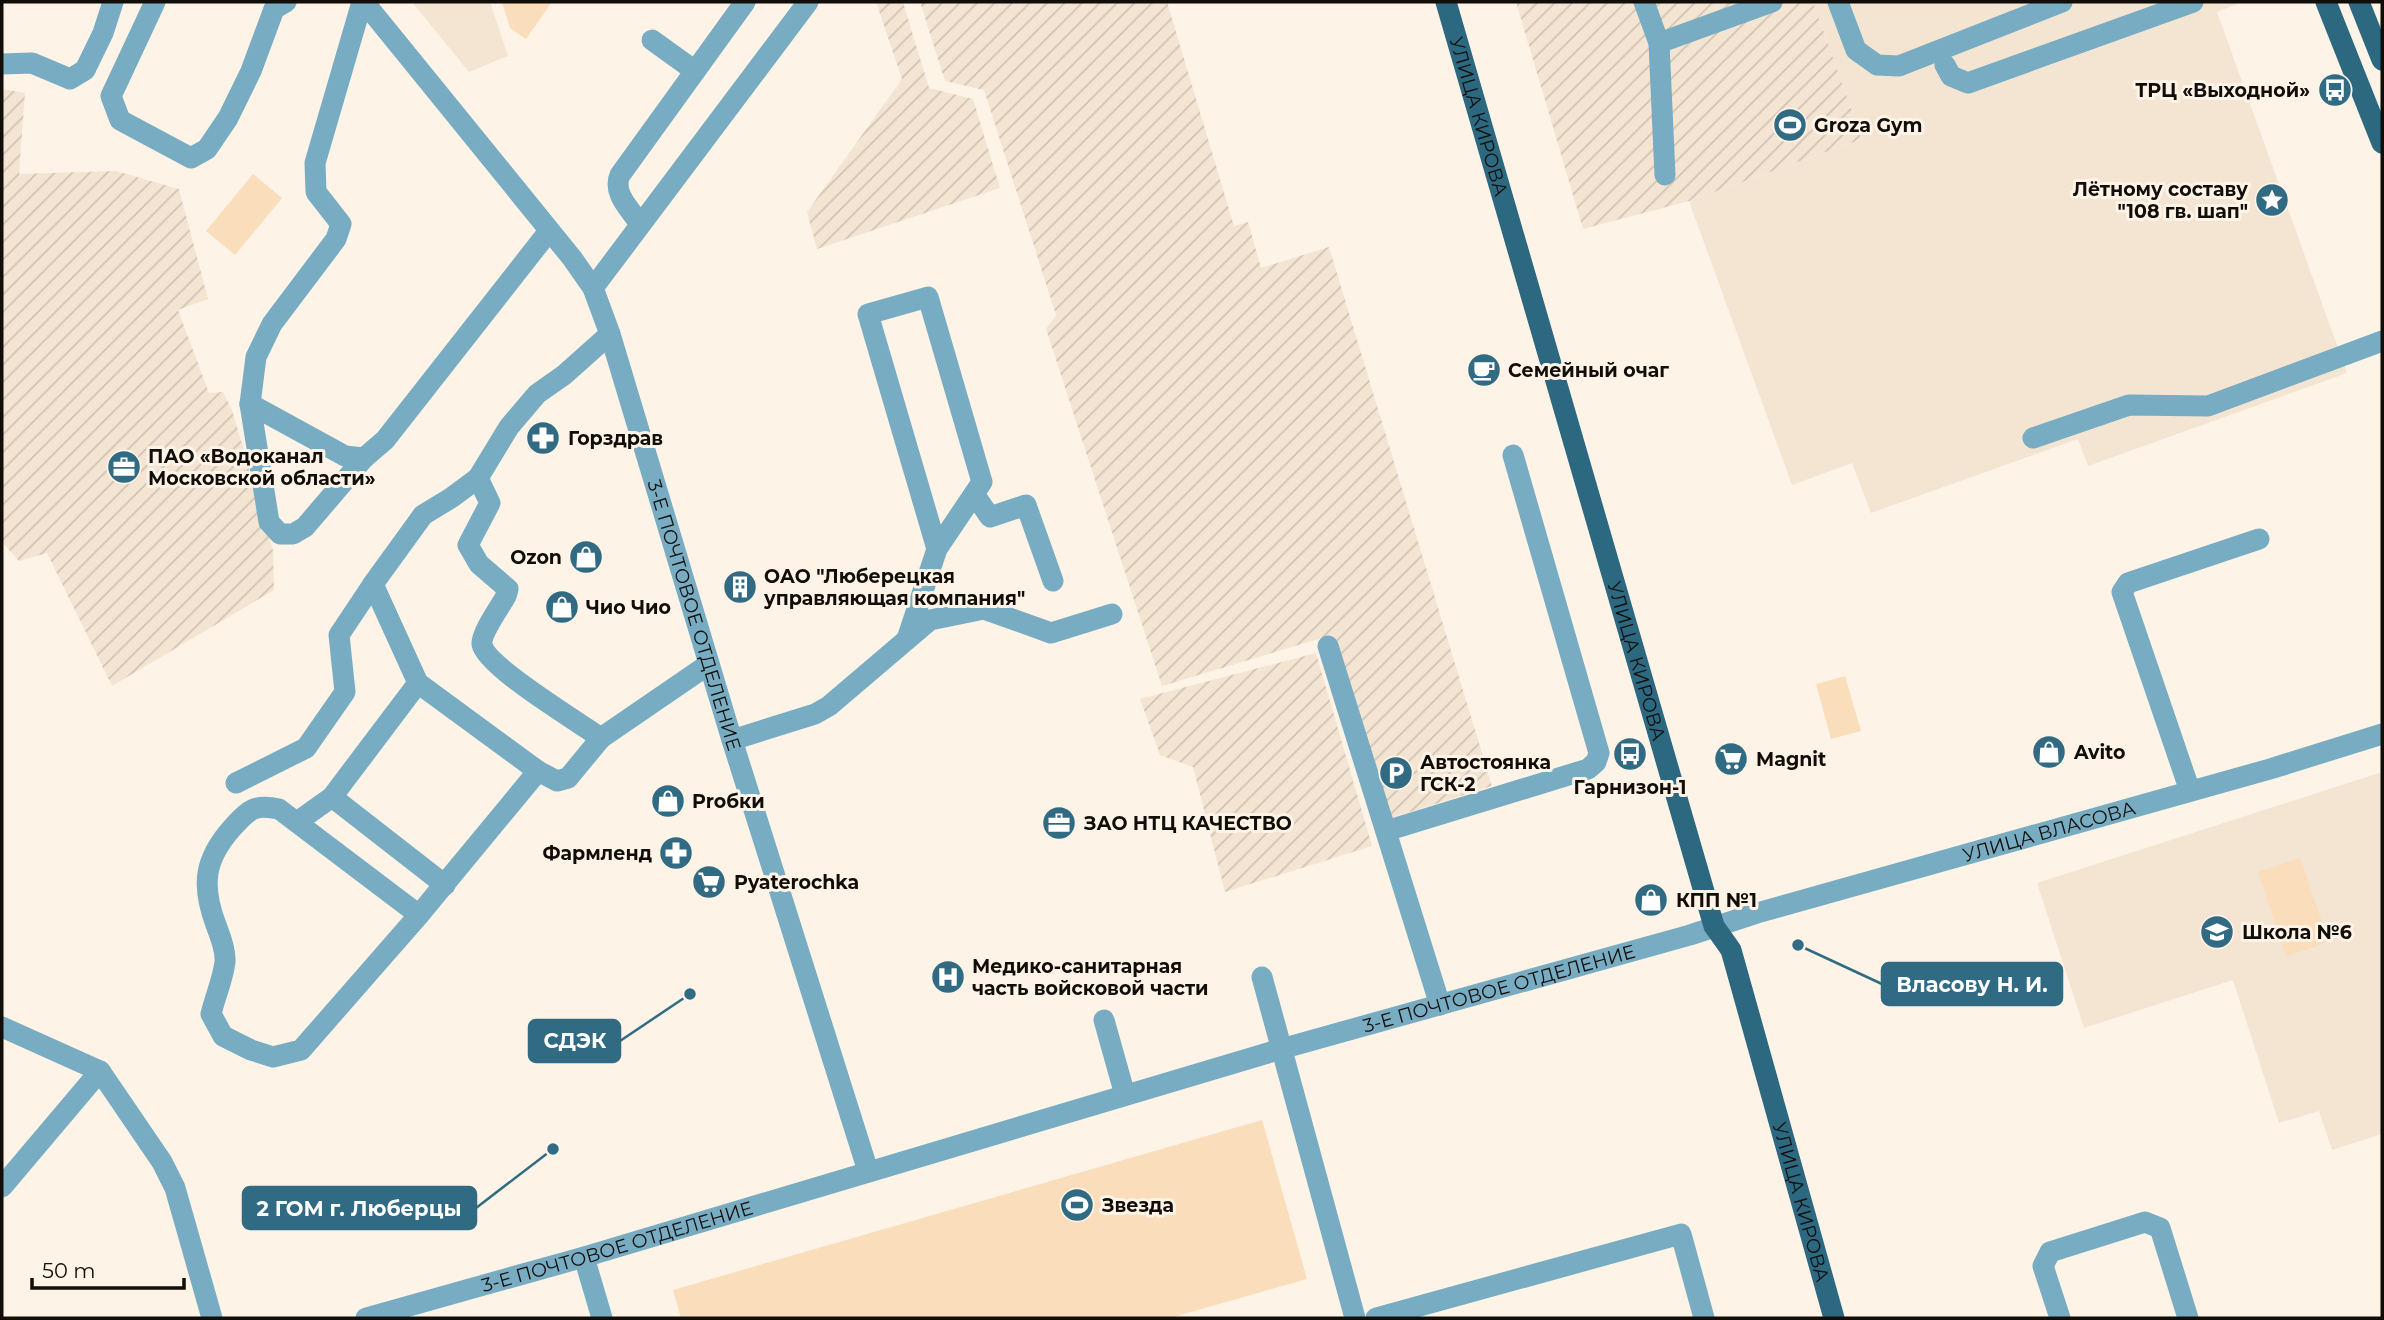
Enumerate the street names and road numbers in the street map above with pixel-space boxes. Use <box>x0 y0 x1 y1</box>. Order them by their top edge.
street label: УЛИЦА КИРОВА <box>1445 34 1513 199</box>
street label: 3-Е ПОЧТОВОЕ ОТДЕЛЕНИЕ <box>642 477 746 753</box>
street label: УЛИЦА КИРОВА <box>1603 579 1671 743</box>
street label: УЛИЦА ВЛАСОВА <box>1960 796 2138 867</box>
street label: 3-Е ПОЧТОВОЕ ОТДЕЛЕНИЕ <box>1360 940 1638 1038</box>
street label: УЛИЦА КИРОВА <box>1768 1120 1834 1284</box>
street label: 3-Е ПОЧТОВОЕ ОТДЕЛЕНИЕ <box>479 1196 755 1297</box>

